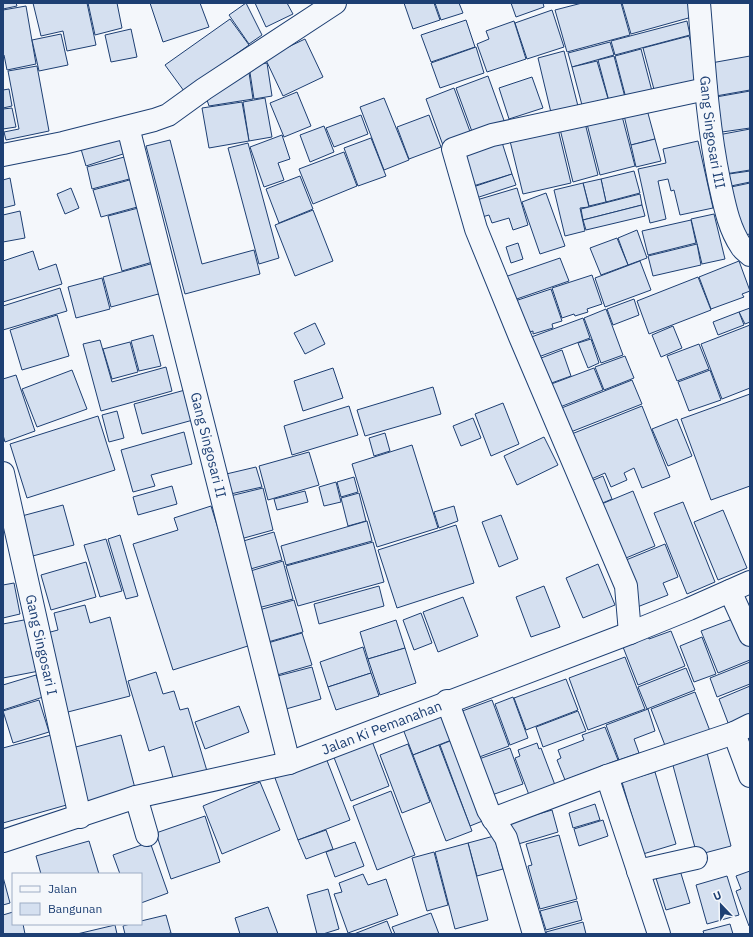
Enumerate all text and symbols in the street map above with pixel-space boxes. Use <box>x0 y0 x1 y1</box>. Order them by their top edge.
street label: Gang Singosari III <box>696 75 730 190</box>
street label: Gang Singosari II <box>187 390 230 500</box>
street label: Gang Singosari I <box>21 593 61 697</box>
street label: Jalan Ki Pemanahan <box>319 697 444 759</box>
legend <box>12 873 142 925</box>
text: Jalan <box>48 881 77 896</box>
north arrow <box>701 885 741 925</box>
text: U <box>711 888 723 904</box>
text: Bangunan <box>48 901 102 916</box>

